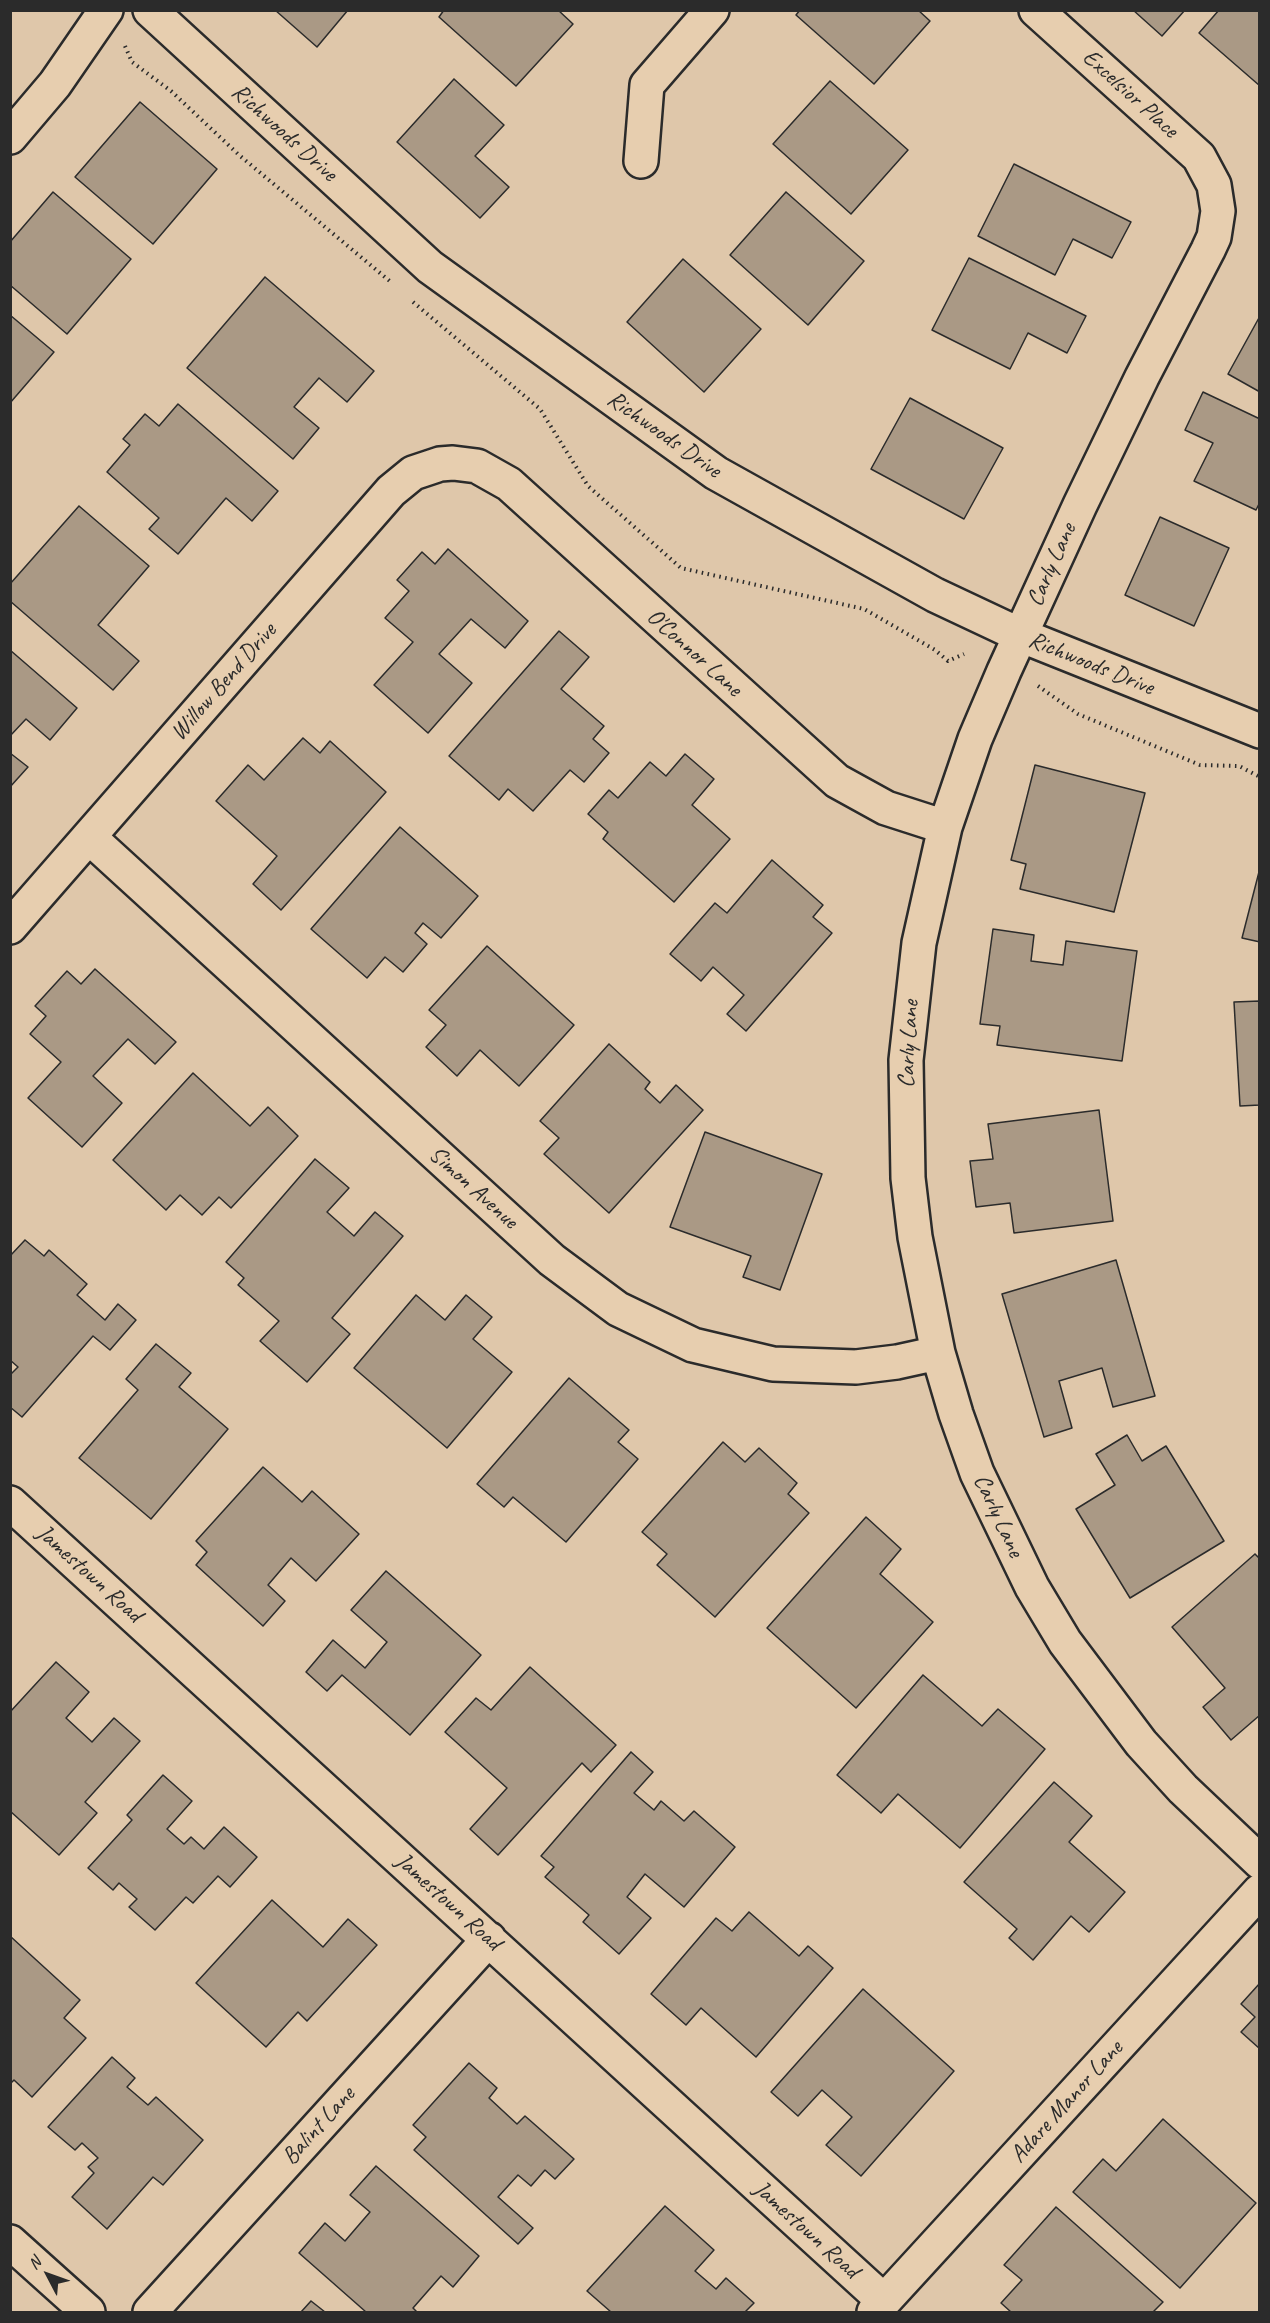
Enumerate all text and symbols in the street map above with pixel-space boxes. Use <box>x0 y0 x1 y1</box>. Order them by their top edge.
street label: Excelsior Place <box>1076 43 1184 145</box>
street label: Richwoods Drive <box>225 78 343 188</box>
street label: Richwoods Drive <box>601 385 727 485</box>
street label: Carly Lane <box>1021 519 1083 611</box>
street label: O'Connor Lane <box>640 603 748 703</box>
street label: Willow Bend Drive <box>165 617 283 747</box>
street label: Richwoods Drive <box>1024 626 1158 702</box>
street label: Carly Lane <box>892 999 926 1089</box>
street label: Simon Avenue <box>422 1140 524 1236</box>
street label: Carly Lane <box>966 1470 1030 1562</box>
street label: Jamestown Road <box>30 1519 148 1629</box>
street label: Jamestown Road <box>389 1847 507 1957</box>
street label: Adare Manor Lane <box>1004 2035 1130 2169</box>
street label: Balint Lane <box>276 2081 362 2171</box>
street label: Jamestown Road <box>747 2175 865 2285</box>
north arrow <box>18 2245 78 2305</box>
text: N <box>24 2253 45 2273</box>

